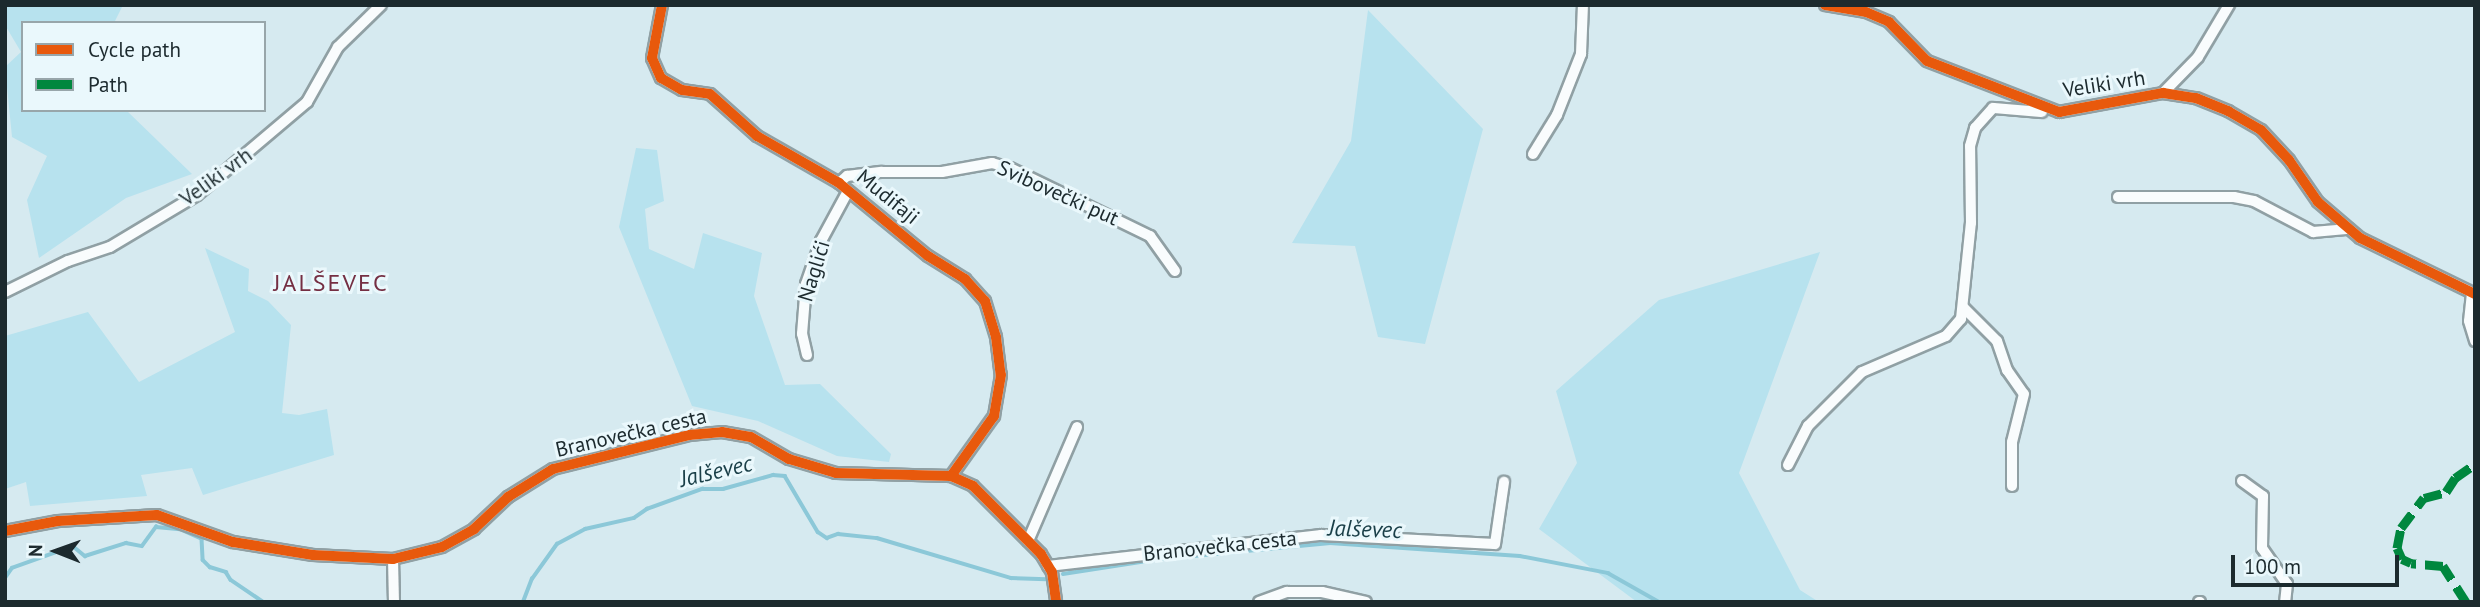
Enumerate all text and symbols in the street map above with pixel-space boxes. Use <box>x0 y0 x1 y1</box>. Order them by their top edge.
legend <box>21 21 266 112</box>
text: Cycle path <box>88 36 181 63</box>
street label: Veliki vrh <box>2061 65 2147 103</box>
text: Path <box>88 71 128 98</box>
street label: Veliki vrh <box>175 142 257 212</box>
street label: Svibovečki put <box>993 155 1123 231</box>
street label: Mudifaji <box>852 164 924 230</box>
street label: Naglići <box>793 237 835 305</box>
district label: JALŠEVEC <box>274 269 388 297</box>
street label: Branovečka cesta <box>553 403 709 463</box>
water label: Jalševec <box>677 449 755 493</box>
water label: Jalševec <box>1328 514 1402 544</box>
north arrow <box>21 516 91 586</box>
street label: Branovečka cesta <box>1142 525 1298 567</box>
scale bar <box>2235 540 2403 584</box>
text: N <box>23 544 47 557</box>
text: 100 m <box>2244 553 2301 580</box>

